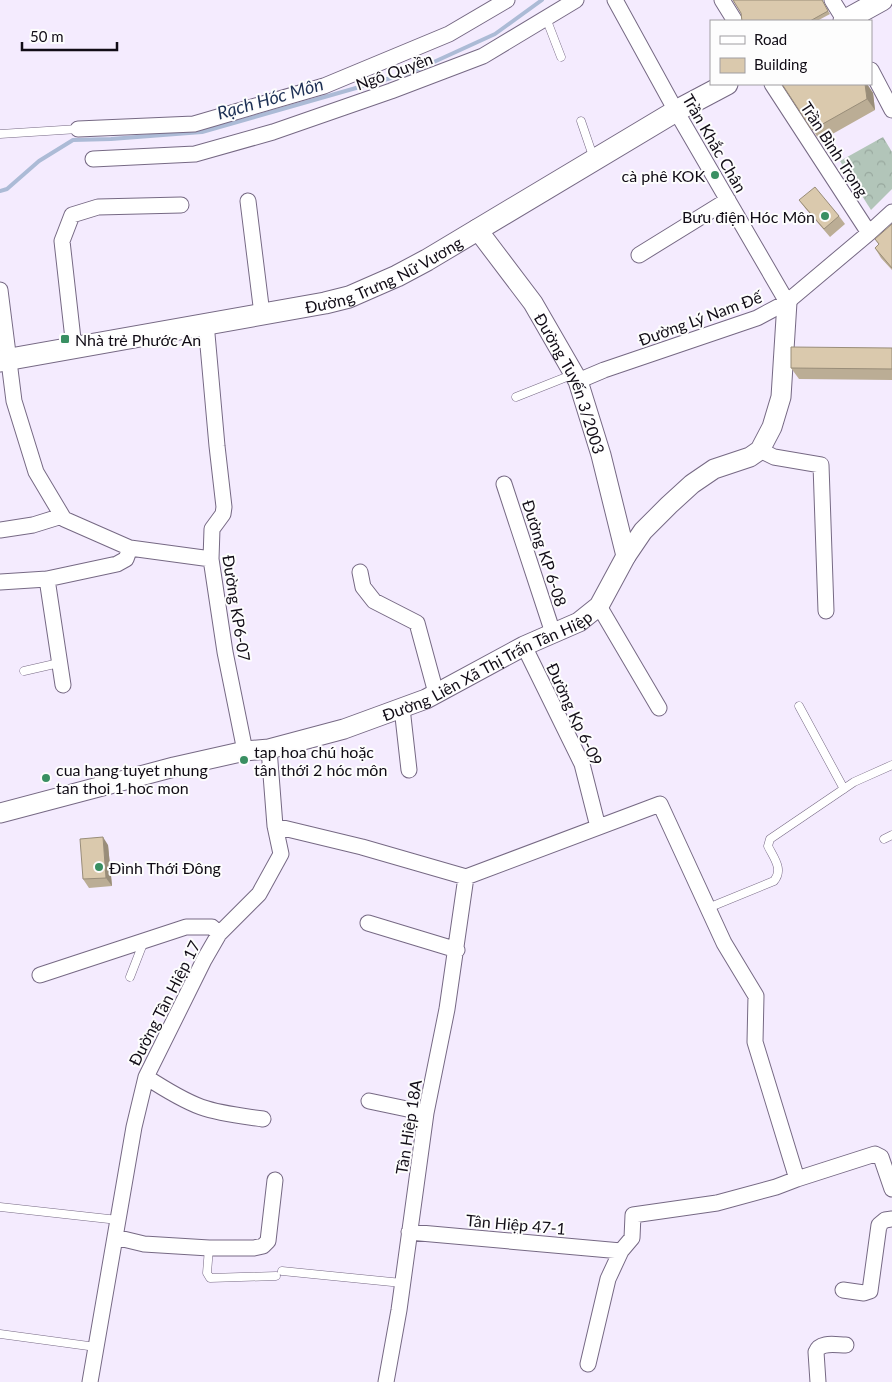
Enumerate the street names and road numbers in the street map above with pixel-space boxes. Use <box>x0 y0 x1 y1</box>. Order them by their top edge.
street label: Ngô Quyền <box>353 48 435 94</box>
street label: Trần Khắc Chân <box>679 91 751 195</box>
street label: Trần Bình Trọng <box>797 98 873 200</box>
street label: Đường Trưng Nữ Vương <box>303 232 465 316</box>
street label: Đường Lý Nam Đế <box>636 286 766 349</box>
street label: Đường Tuyến 3/2003 <box>531 309 609 456</box>
street label: Đường KP 6-08 <box>519 497 571 609</box>
street label: Đường KP6-07 <box>219 553 255 663</box>
street label: Đường Liên Xã Thị Trấn Tân Hiệp <box>379 606 595 724</box>
street label: Đường Kp 6-09 <box>543 660 607 768</box>
street label: Đường Tân Hiệp 17 <box>124 937 204 1069</box>
street label: Tân Hiệp 18A <box>391 1078 425 1176</box>
street label: Tân Hiệp 47-1 <box>465 1210 567 1238</box>

